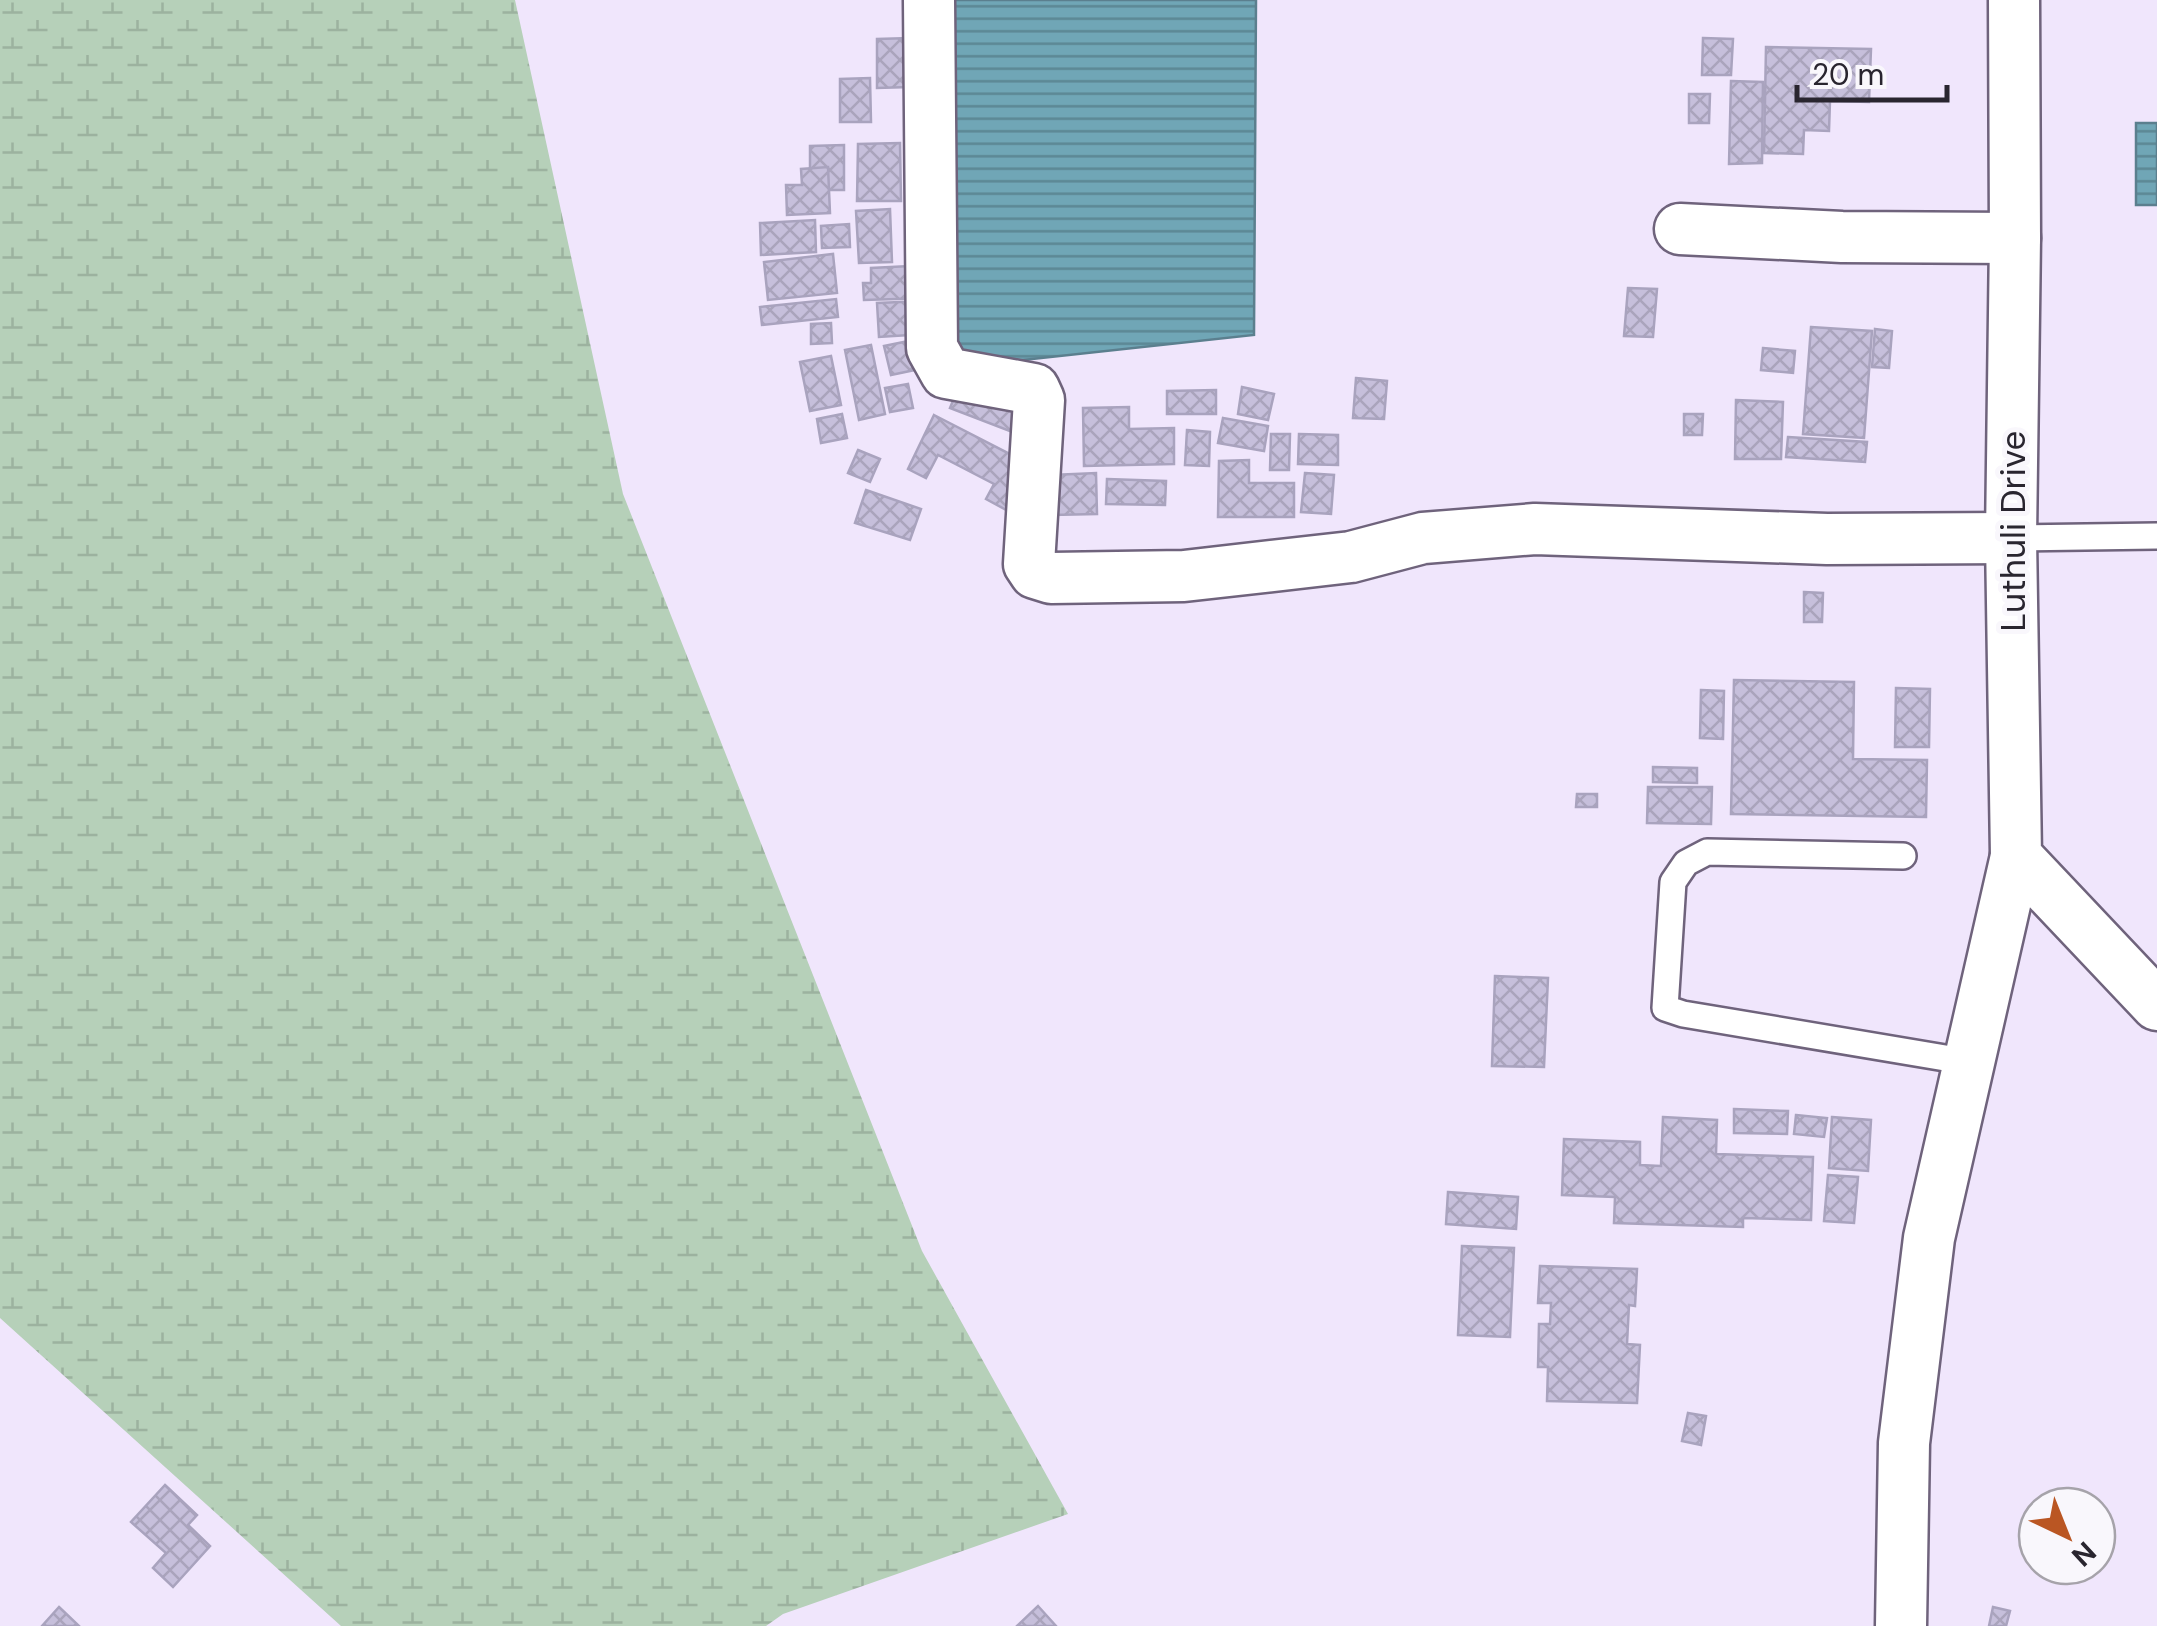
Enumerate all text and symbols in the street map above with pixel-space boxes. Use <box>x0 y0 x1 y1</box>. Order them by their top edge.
scale bar <box>1797 40 1947 102</box>
text: 20 m <box>1812 55 1884 94</box>
street label: Luthuli Drive <box>1990 431 2036 631</box>
north arrow <box>2017 1486 2117 1586</box>
text: N <box>2064 1533 2104 1574</box>

